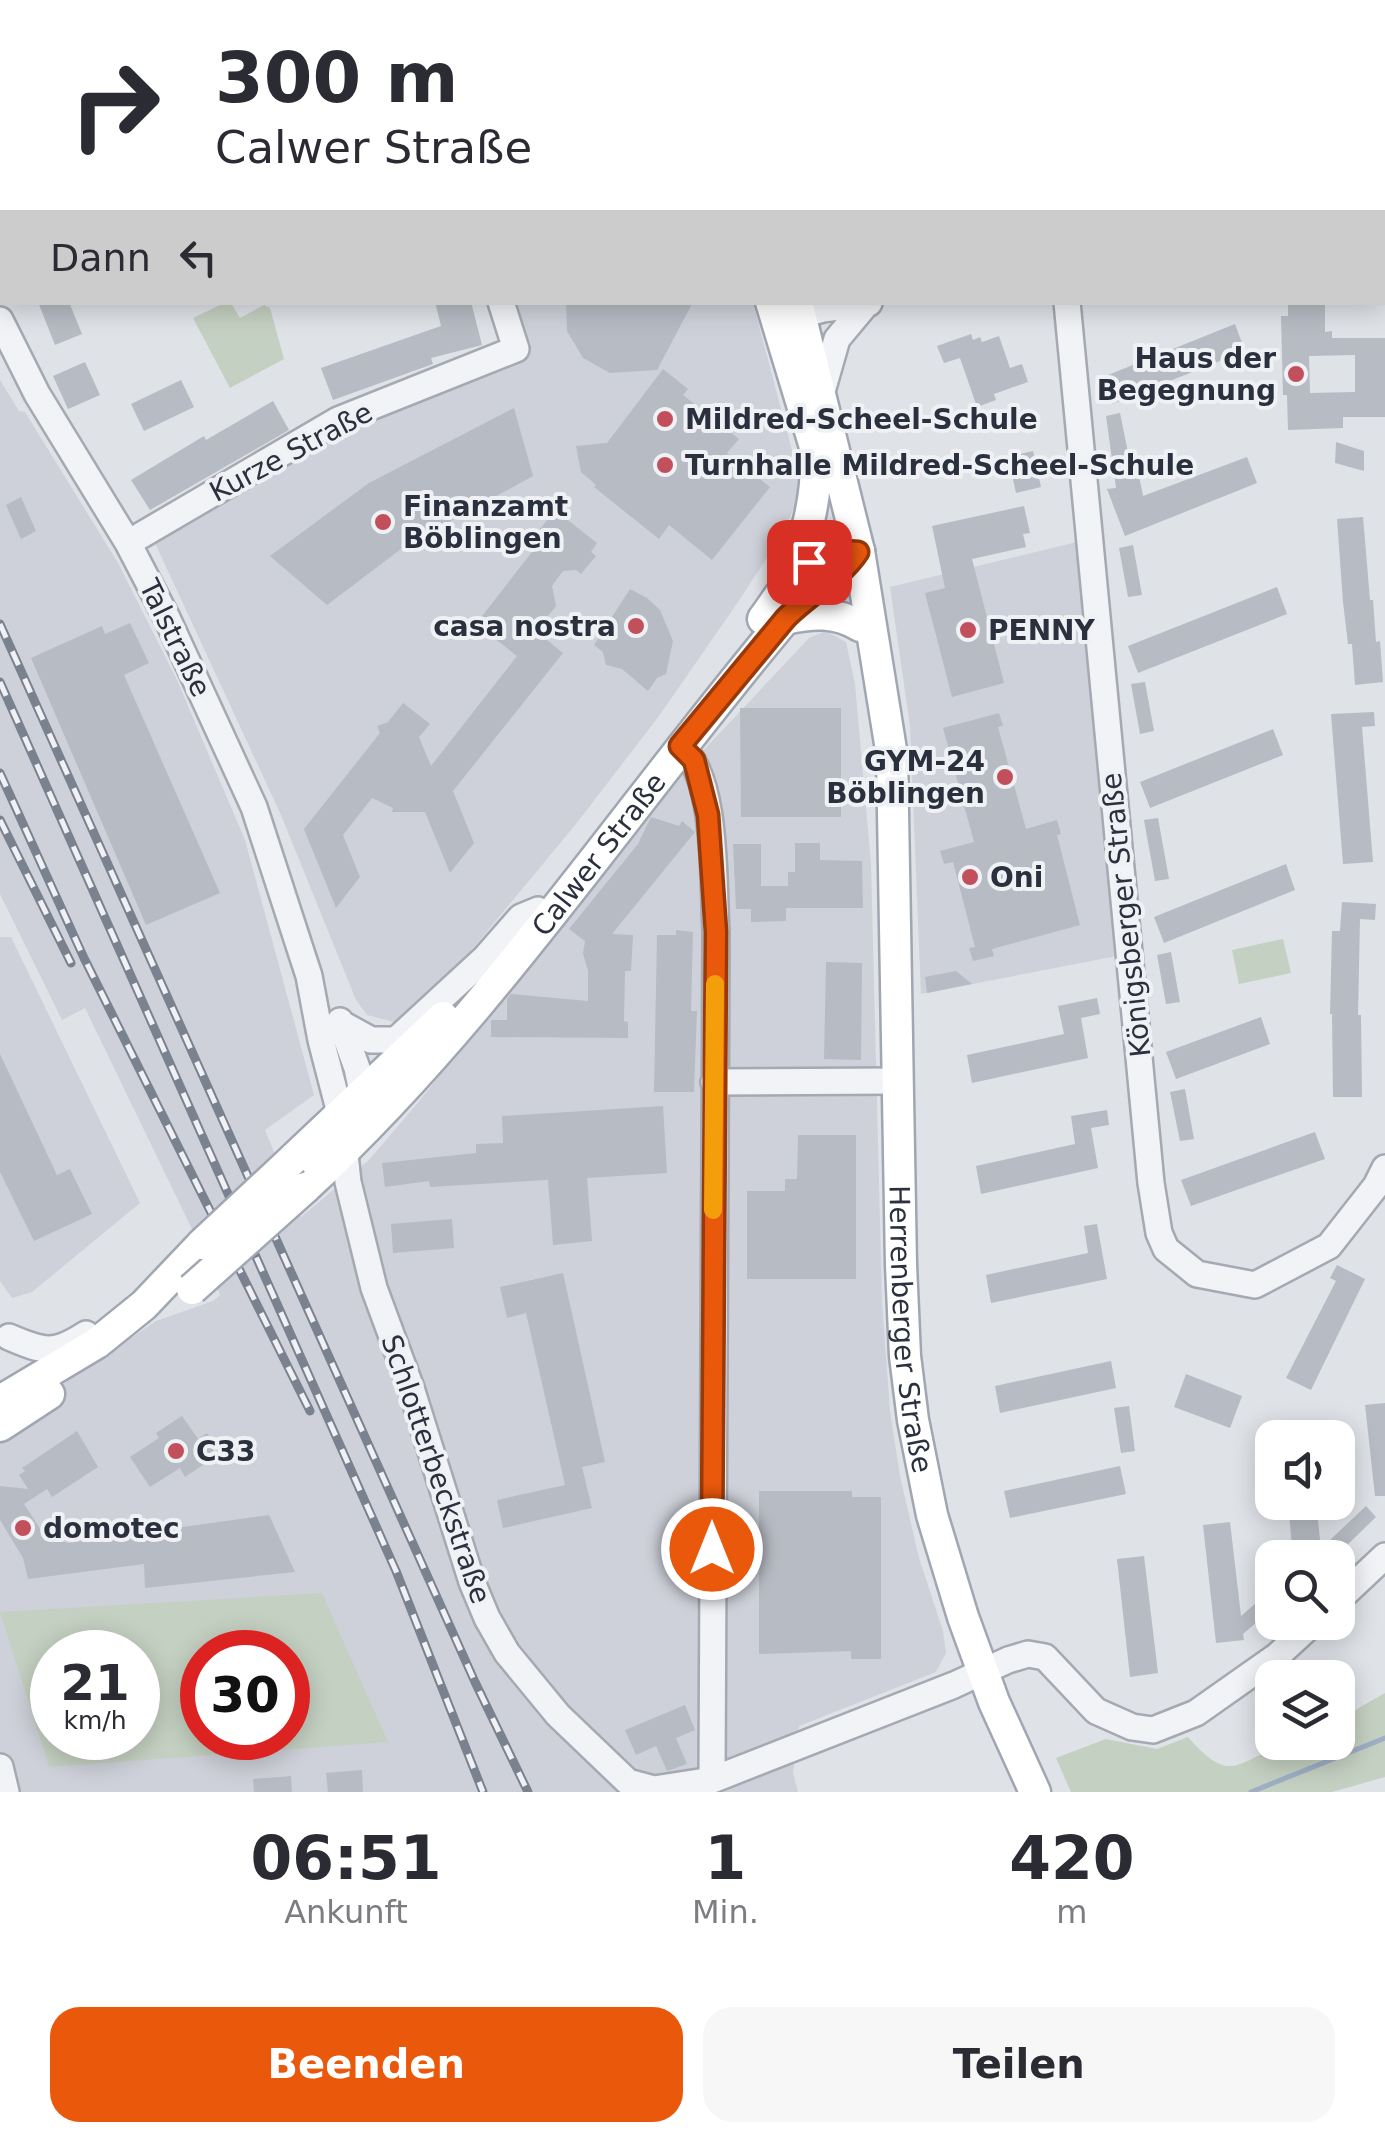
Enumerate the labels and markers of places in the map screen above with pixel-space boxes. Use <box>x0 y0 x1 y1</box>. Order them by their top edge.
place label: Haus der Begegnung <box>1097 342 1276 407</box>
marker: Haus der Begegnung <box>1285 363 1307 385</box>
place label: Mildred-Scheel-Schule <box>685 403 1038 436</box>
marker: Mildred-Scheel-Schule <box>654 408 676 430</box>
place label: Turnhalle Mildred-Scheel-Schule <box>685 449 1194 482</box>
marker: Turnhalle Mildred-Scheel-Schule <box>654 454 676 476</box>
place label: Finanzamt Böblingen <box>403 490 568 555</box>
marker: Finanzamt Böblingen <box>372 511 394 533</box>
pin <box>767 520 852 605</box>
place label: casa nostra <box>433 610 616 643</box>
place label: PENNY <box>988 614 1096 647</box>
marker: casa nostra <box>625 615 647 637</box>
marker: PENNY <box>957 619 979 641</box>
place label: GYM-24 Böblingen <box>826 745 985 810</box>
marker: GYM-24 Böblingen <box>994 766 1016 788</box>
place label: Oni <box>990 861 1043 894</box>
marker: Oni <box>959 866 981 888</box>
place label: C33 <box>196 1435 256 1468</box>
marker: C33 <box>165 1440 187 1462</box>
place label: domotec <box>43 1512 180 1545</box>
marker: domotec <box>12 1517 34 1539</box>

